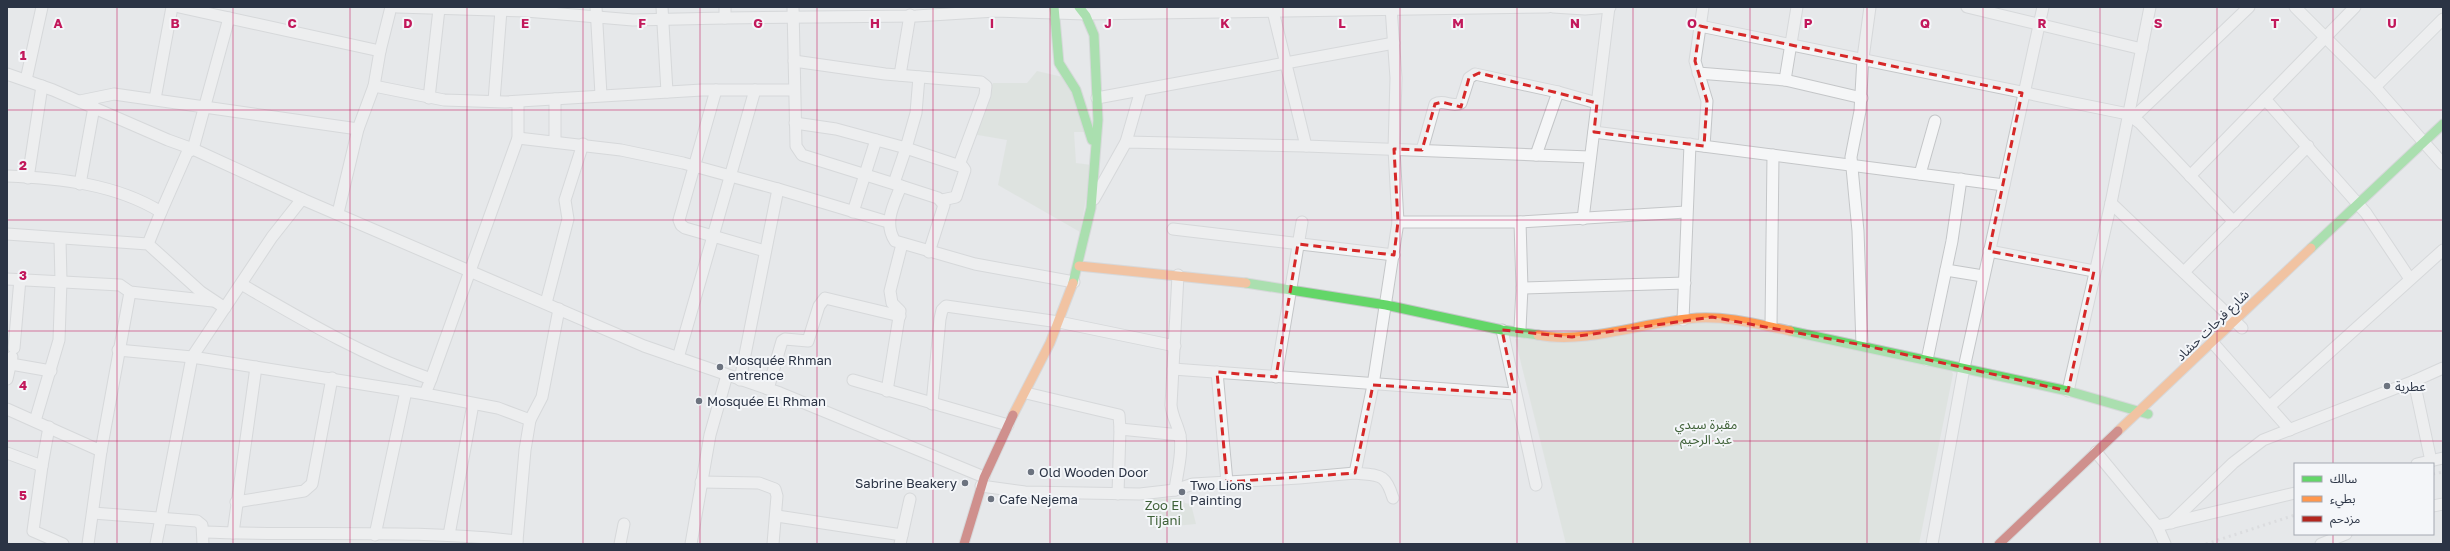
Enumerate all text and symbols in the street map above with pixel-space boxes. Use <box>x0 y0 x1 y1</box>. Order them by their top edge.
text: A <box>53 15 63 31</box>
text: B <box>170 15 180 31</box>
text: C <box>287 15 297 31</box>
text: D <box>403 15 413 31</box>
text: E <box>521 15 529 31</box>
text: F <box>638 15 646 31</box>
text: G <box>753 15 763 31</box>
text: H <box>870 15 880 31</box>
text: I <box>990 15 994 31</box>
text: J <box>1104 15 1112 31</box>
text: K <box>1220 15 1230 31</box>
text: L <box>1338 15 1346 31</box>
text: M <box>1452 15 1464 31</box>
text: N <box>1570 15 1580 31</box>
text: O <box>1687 15 1697 31</box>
text: P <box>1804 15 1813 31</box>
text: Q <box>1920 15 1930 31</box>
text: R <box>2037 15 2047 31</box>
text: S <box>2154 15 2163 31</box>
text: T <box>2271 15 2280 31</box>
text: U <box>2387 15 2397 31</box>
text: 1 <box>20 47 27 63</box>
text: 2 <box>19 157 27 173</box>
text: 3 <box>19 267 27 283</box>
street label: شارع فرحات حشاد <box>2172 286 2254 366</box>
place label: Mosquée Rhman entrence <box>728 352 832 383</box>
marker: Mosquée Rhman entrence <box>715 362 725 372</box>
text: 4 <box>19 377 27 393</box>
place label: عطرية <box>2395 378 2426 394</box>
marker: عطرية <box>2382 381 2392 391</box>
place label: Mosquée El Rhman <box>707 393 826 409</box>
marker: Mosquée El Rhman <box>694 396 704 406</box>
park label: مقبرة سيدي عبد الرحيم <box>1675 416 1738 450</box>
legend <box>2294 463 2434 535</box>
place label: Old Wooden Door <box>1039 464 1148 480</box>
marker: Old Wooden Door <box>1026 467 1036 477</box>
text: سالك <box>2330 471 2357 486</box>
place label: Sabrine Beakery <box>855 475 958 491</box>
place label: Two Lions Painting <box>1190 477 1252 508</box>
marker: Sabrine Beakery <box>960 478 970 488</box>
text: 5 <box>19 487 27 503</box>
marker: Two Lions Painting <box>1177 487 1187 497</box>
place label: Cafe Nejema <box>999 491 1078 507</box>
text: بطيء <box>2330 491 2356 509</box>
marker: Cafe Nejema <box>986 494 996 504</box>
park label: Zoo El Tijani <box>1145 497 1183 528</box>
text: مزدحم <box>2330 511 2360 528</box>

